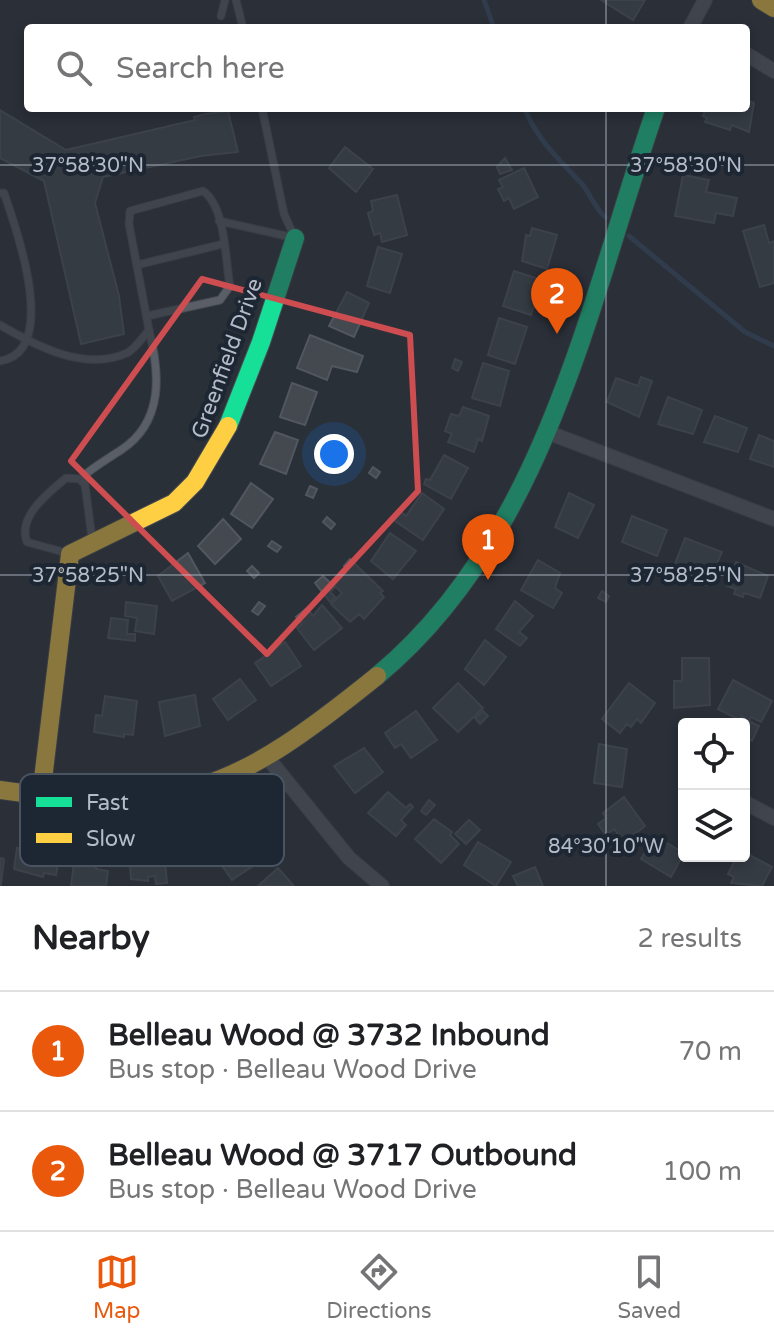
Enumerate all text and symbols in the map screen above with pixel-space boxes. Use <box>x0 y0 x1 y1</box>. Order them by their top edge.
search box <box>24 24 750 112</box>
icon: search <box>52 46 96 90</box>
text: Search here <box>116 50 285 87</box>
text: 37°58'30"N <box>32 154 144 178</box>
text: 37°58'30"N <box>630 154 742 178</box>
pin: 2 <box>531 268 583 334</box>
street label: Greenfield Drive <box>186 275 268 442</box>
your location <box>314 434 354 474</box>
pin: 1 <box>462 514 514 580</box>
text: 37°58'25"N <box>32 564 144 588</box>
text: 37°58'25"N <box>630 564 742 588</box>
map controls <box>678 718 750 862</box>
button: locate <box>678 718 750 790</box>
legend <box>20 774 284 866</box>
text: Fast <box>86 790 129 816</box>
button: layers <box>678 790 750 862</box>
text: Slow <box>86 826 136 852</box>
text: 84°30'10"W <box>548 835 664 859</box>
text: Nearby <box>32 918 150 959</box>
text: 2 results <box>637 923 742 954</box>
text: Belleau Wood @ 3732 Inbound <box>108 1017 550 1054</box>
text: 1 <box>50 1036 66 1067</box>
text: 70 m <box>679 1036 742 1067</box>
text: Bus stop · Belleau Wood Drive <box>108 1054 477 1085</box>
text: Belleau Wood @ 3717 Outbound <box>108 1137 577 1174</box>
text: 2 <box>50 1156 66 1187</box>
text: 100 m <box>662 1156 742 1187</box>
text: Bus stop · Belleau Wood Drive <box>108 1174 477 1205</box>
tab: Map <box>93 1250 140 1324</box>
tab: Directions <box>326 1250 432 1324</box>
tab: Saved <box>617 1250 681 1324</box>

